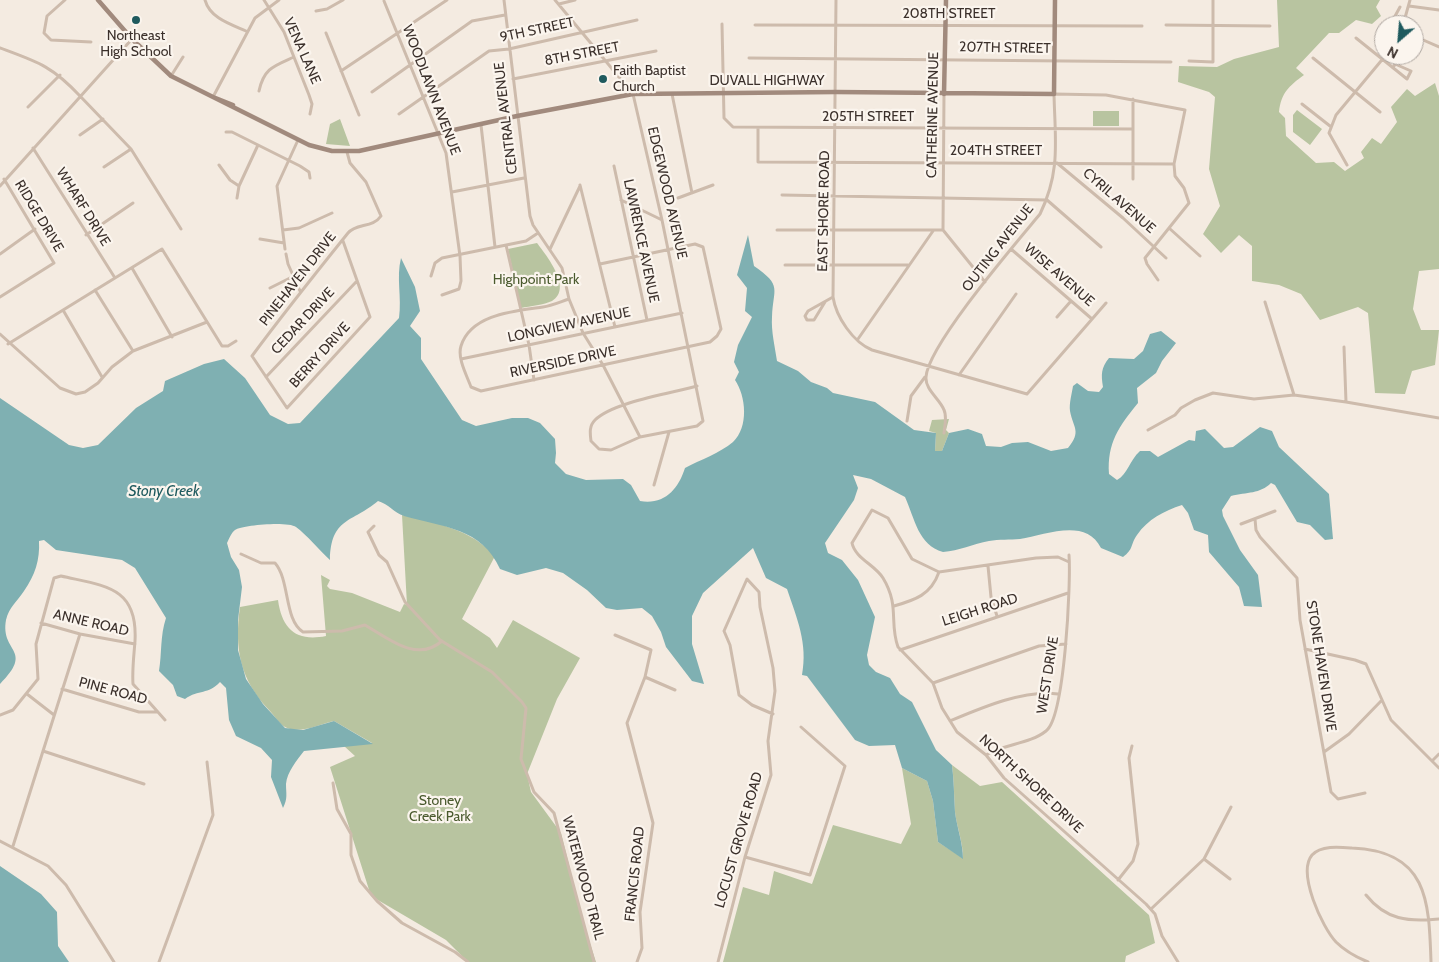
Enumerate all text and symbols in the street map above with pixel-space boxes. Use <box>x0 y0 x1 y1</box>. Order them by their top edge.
street label: 208TH STREET <box>902 6 996 22</box>
marker: Northeast High School <box>130 14 142 26</box>
street label: 9TH STREET <box>498 14 576 46</box>
street label: VENA LANE <box>280 15 324 87</box>
north arrow <box>1374 15 1424 65</box>
street label: WOODLAWN AVENUE <box>398 22 464 158</box>
place label: Northeast High School <box>100 28 172 60</box>
street label: 8TH STREET <box>543 39 621 69</box>
street label: 207TH STREET <box>959 39 1051 57</box>
text: N <box>1384 42 1401 63</box>
street label: CATHERINE AVENUE <box>923 52 943 178</box>
street label: CENTRAL AVENUE <box>491 61 521 175</box>
place label: Faith Baptist Church <box>613 63 686 95</box>
marker: Faith Baptist Church <box>597 73 609 85</box>
street label: DUVALL HIGHWAY <box>709 73 825 89</box>
street label: 205TH STREET <box>822 109 914 125</box>
street label: EDGEWOOD AVENUE <box>644 125 690 261</box>
street label: 204TH STREET <box>950 143 1042 159</box>
street label: EAST SHORE ROAD <box>815 150 833 272</box>
street label: WHARF DRIVE <box>52 165 114 249</box>
street label: CYRIL AVENUE <box>1079 165 1159 237</box>
street label: RIDGE DRIVE <box>11 177 67 255</box>
street label: LAWRENCE AVENUE <box>620 178 662 304</box>
street label: OUTING AVENUE <box>959 201 1037 295</box>
street label: PINEHAVEN DRIVE <box>256 229 340 329</box>
street label: WISE AVENUE <box>1020 240 1098 310</box>
park label: Highpoint Park <box>493 272 579 288</box>
street label: CEDAR DRIVE <box>268 284 338 358</box>
street label: LONGVIEW AVENUE <box>506 304 632 346</box>
street label: BERRY DRIVE <box>286 319 354 391</box>
street label: RIVERSIDE DRIVE <box>508 343 618 381</box>
water label: Stony Creek <box>129 483 199 501</box>
street label: LEIGH ROAD <box>940 590 1020 630</box>
street label: STONE HAVEN DRIVE <box>1302 599 1340 733</box>
street label: ANNE ROAD <box>52 606 130 640</box>
street label: WEST DRIVE <box>1034 635 1062 715</box>
street label: PINE ROAD <box>77 674 149 708</box>
street label: NORTH SHORE DRIVE <box>976 731 1086 837</box>
street label: LOCUST GROVE ROAD <box>712 770 766 910</box>
park label: Stoney Creek Park <box>409 793 471 826</box>
street label: WATERWOOD TRAIL <box>558 814 608 942</box>
street label: FRANCIS ROAD <box>622 826 648 922</box>

